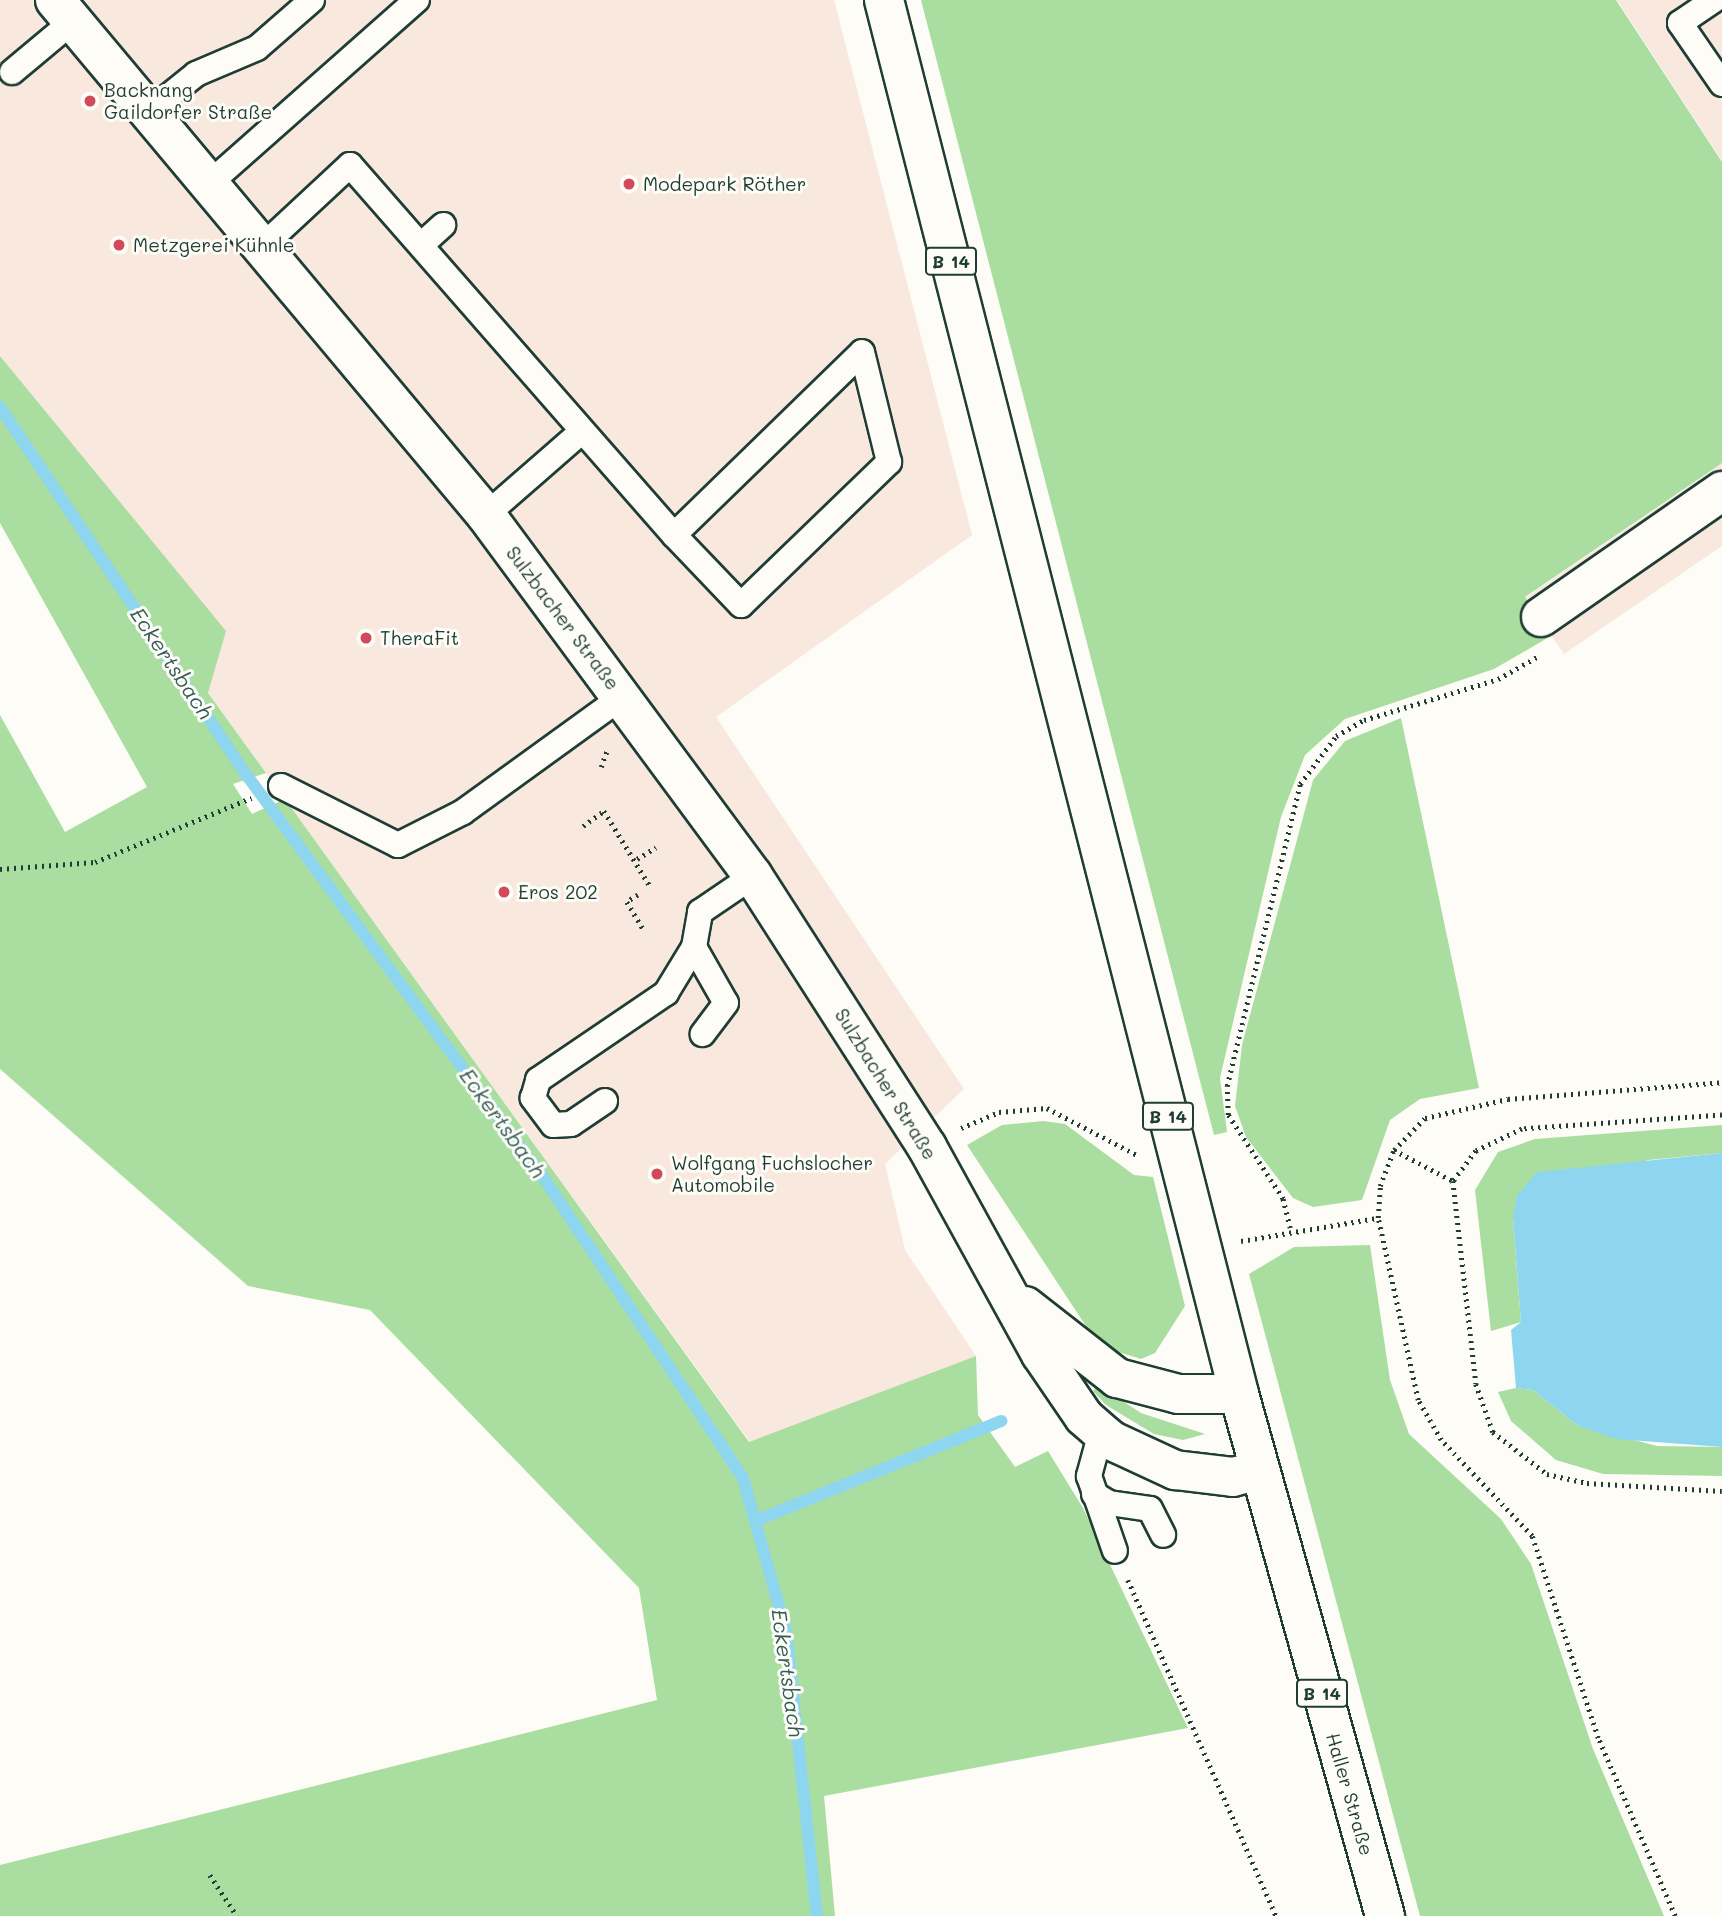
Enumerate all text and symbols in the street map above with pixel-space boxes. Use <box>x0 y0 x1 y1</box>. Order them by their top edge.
place label: Backnang Gaildorfer Straße <box>104 79 272 123</box>
marker: Backnang Gaildorfer Straße <box>82 93 98 109</box>
place label: Modepark Röther <box>643 173 806 195</box>
marker: Modepark Röther <box>621 176 637 192</box>
place label: Metzgerei Kühnle <box>133 234 294 256</box>
marker: Metzgerei Kühnle <box>111 237 127 253</box>
road number: B 14 <box>925 246 977 276</box>
street label: Sulzbacher Straße <box>502 542 624 694</box>
water label: Eckertsbach <box>125 602 219 724</box>
place label: TheraFit <box>380 627 459 649</box>
marker: TheraFit <box>358 630 374 646</box>
place label: Eros 202 <box>518 881 598 903</box>
marker: Eros 202 <box>496 884 512 900</box>
street label: Sulzbacher Straße <box>830 1004 942 1164</box>
water label: Eckertsbach <box>455 1063 551 1183</box>
road number: B 14 <box>1142 1101 1194 1130</box>
place label: Wolfgang Fuchslocher Automobile <box>671 1152 873 1196</box>
marker: Wolfgang Fuchslocher Automobile <box>649 1166 665 1182</box>
water label: Eckertsbach <box>767 1607 809 1739</box>
road number: B 14 <box>1296 1678 1348 1708</box>
street label: Haller Straße <box>1322 1730 1378 1858</box>

